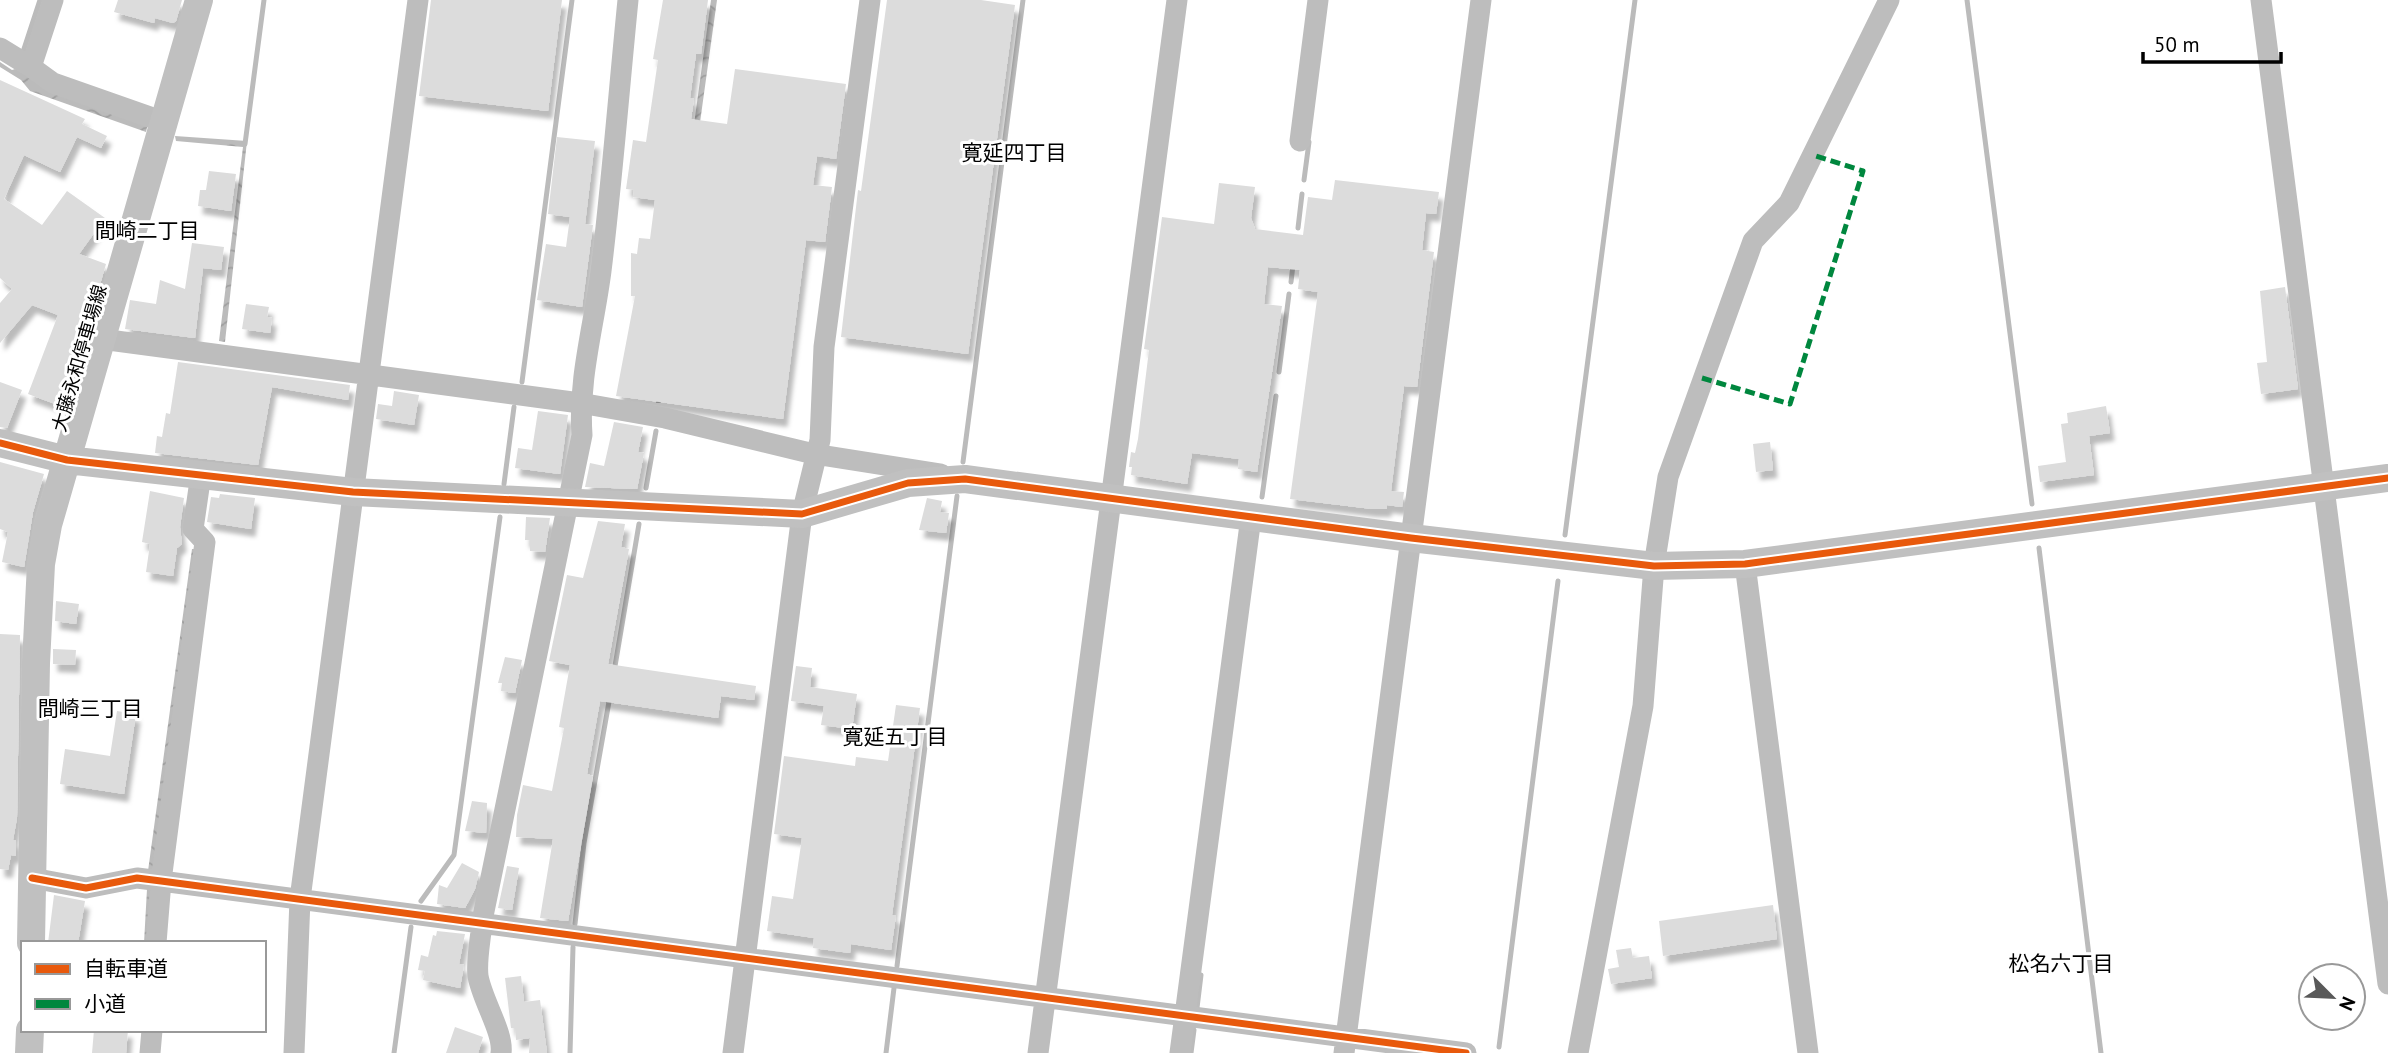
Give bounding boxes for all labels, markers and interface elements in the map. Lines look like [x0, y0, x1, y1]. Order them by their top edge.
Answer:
scale bar [2143, 21, 2281, 65]
text: 50 m [2154, 31, 2200, 58]
district label: 寛延四丁目 [962, 139, 1067, 166]
district label: 間崎二丁目 [95, 217, 200, 244]
street label: 大藤永和停車場線 [47, 282, 111, 434]
district label: 間崎三丁目 [38, 695, 143, 722]
district label: 寛延五丁目 [843, 723, 948, 750]
legend [21, 941, 266, 1032]
district label: 松名六丁目 [2009, 950, 2114, 977]
text: 自転車道 [84, 955, 168, 982]
north arrow [2297, 962, 2367, 1032]
text: 小道 [84, 990, 126, 1017]
text: N [2334, 993, 2361, 1014]

